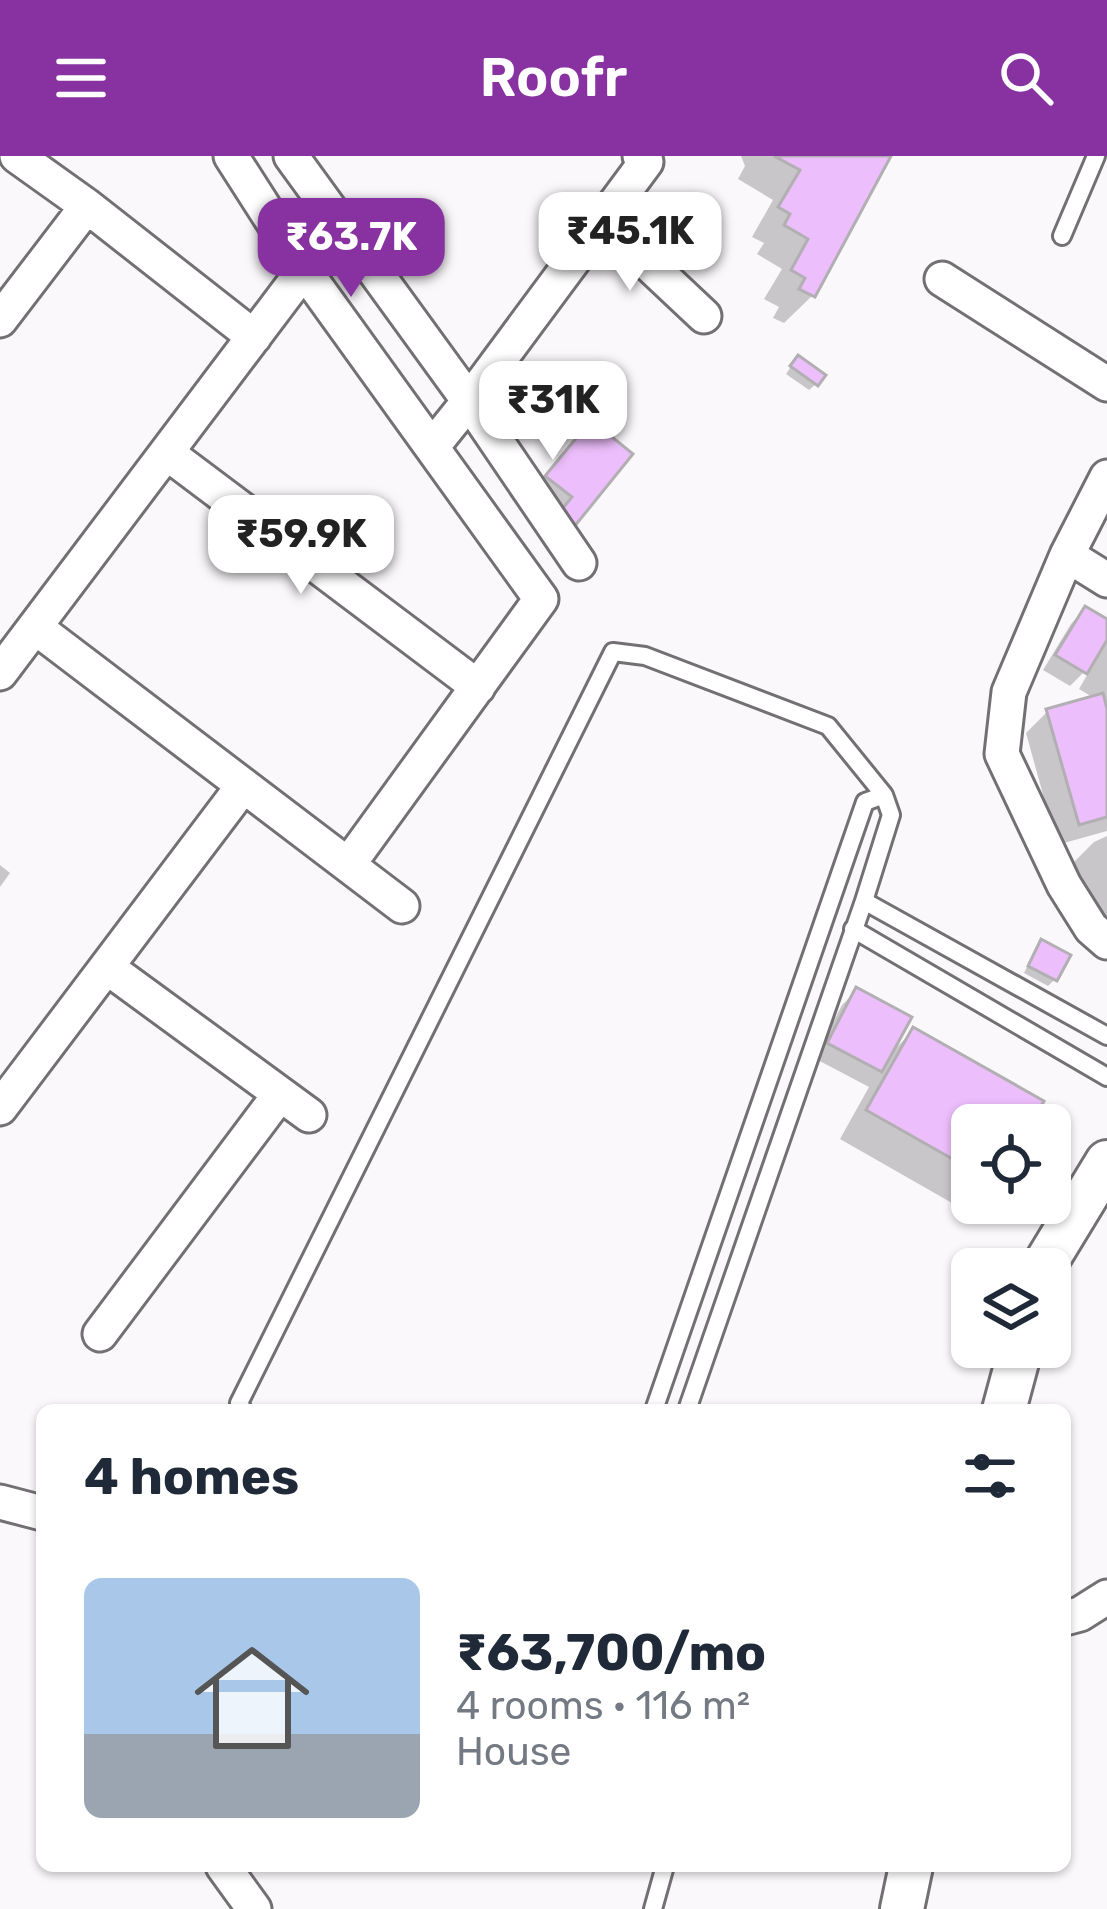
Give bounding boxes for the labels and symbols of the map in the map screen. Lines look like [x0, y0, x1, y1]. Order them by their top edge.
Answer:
pin: ₹45.1K [532, 192, 728, 294]
pin: ₹63.7K [253, 198, 449, 300]
pin: ₹31K [482, 361, 624, 463]
pin: ₹59.9K [203, 495, 399, 597]

